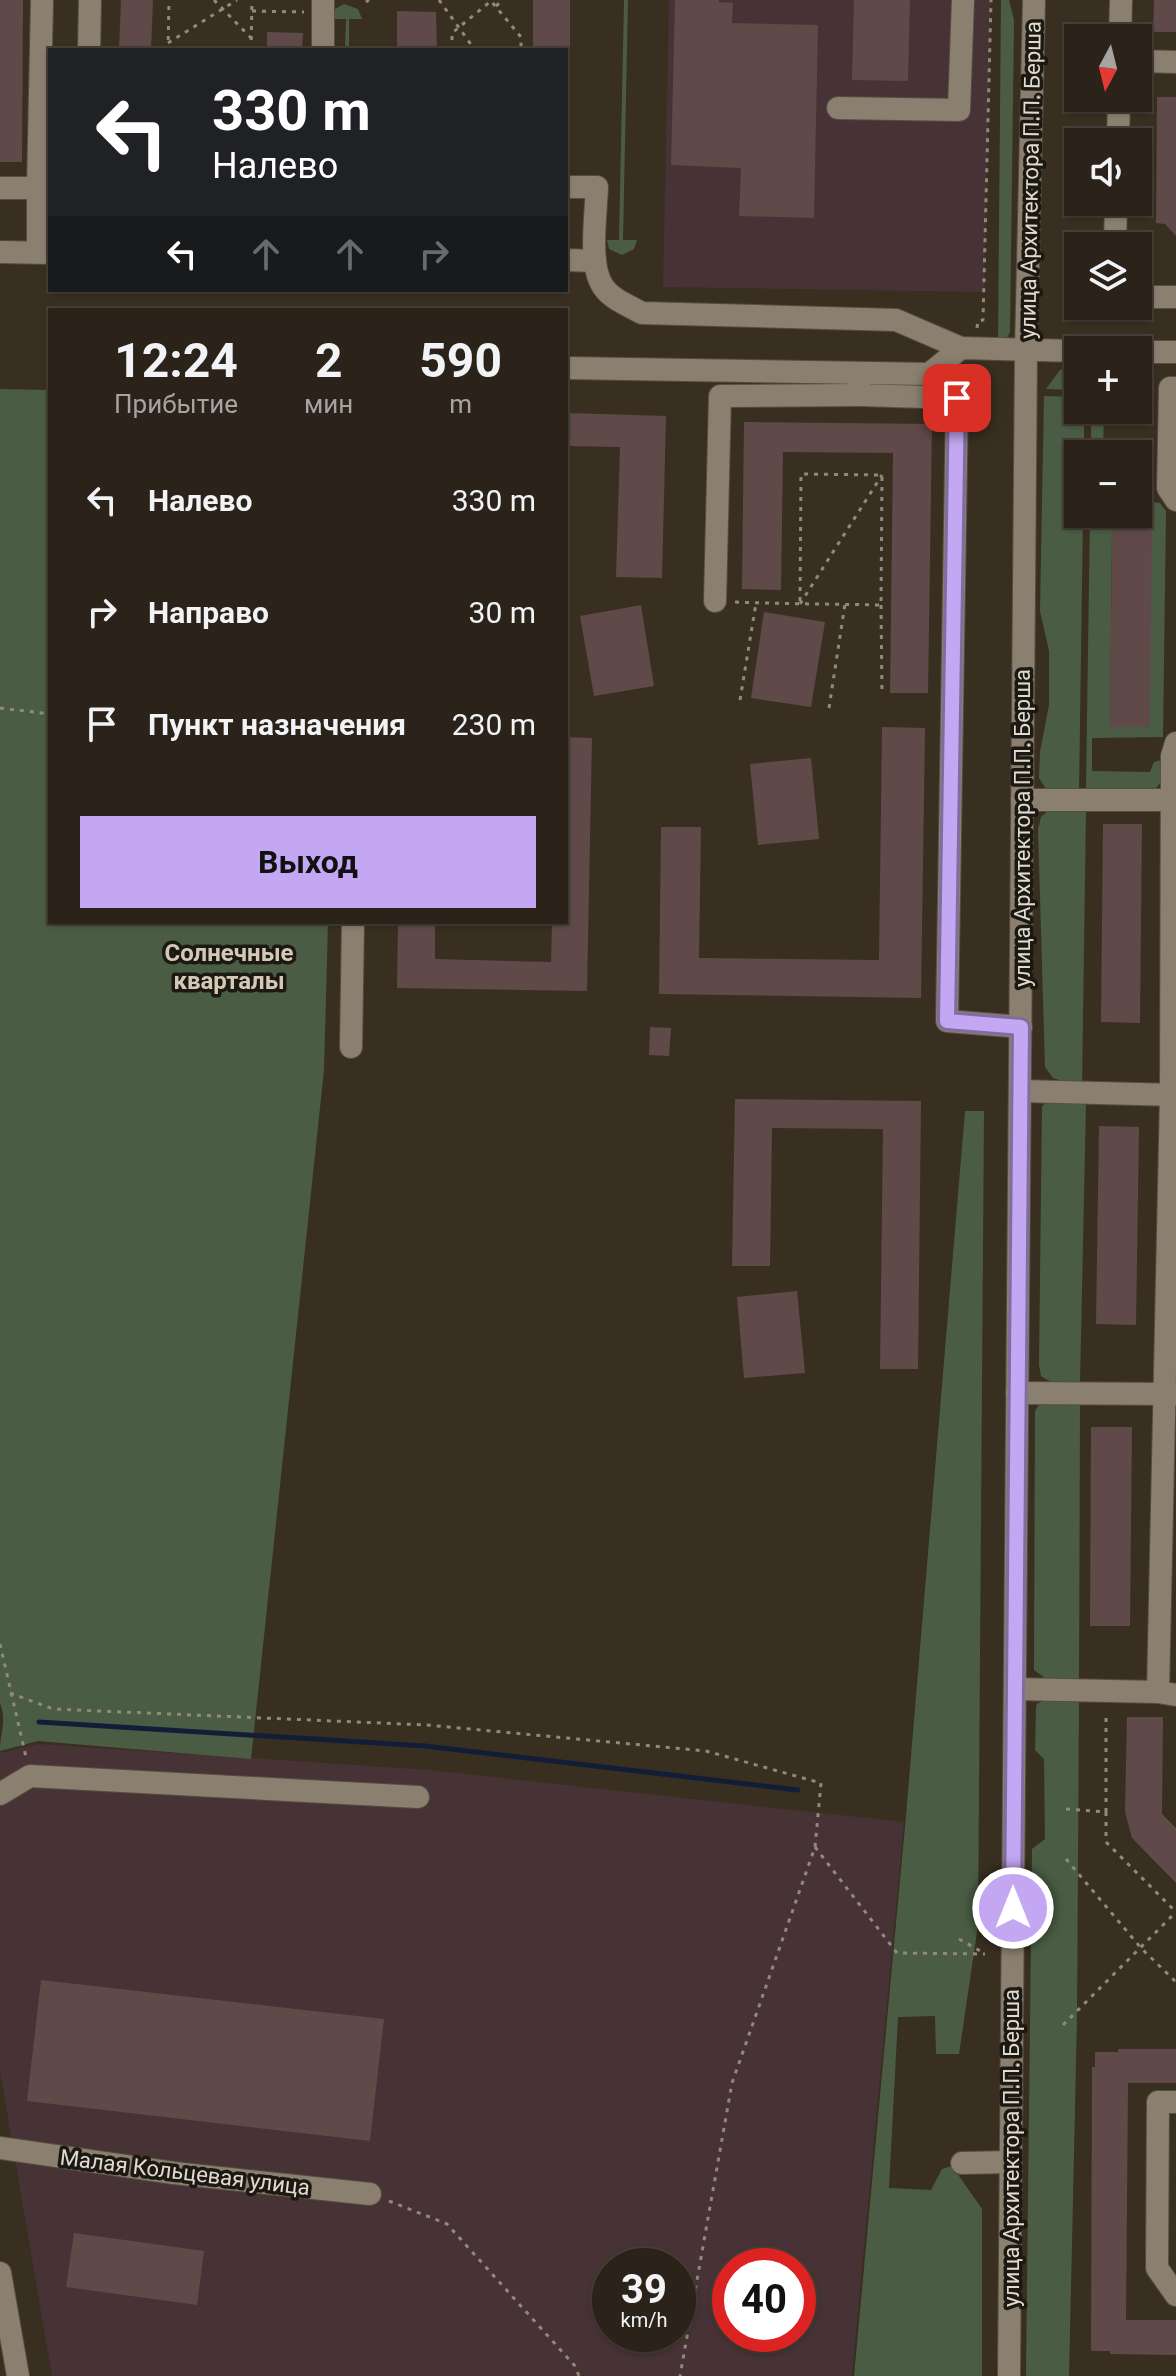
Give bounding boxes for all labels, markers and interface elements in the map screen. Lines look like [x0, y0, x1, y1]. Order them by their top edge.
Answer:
street label: улица Архитектора П.П. Берша [1015, 21, 1046, 339]
north arrow [1064, 24, 1152, 112]
map controls [1064, 24, 1152, 528]
text: 330 m [212, 78, 371, 144]
icon: left [80, 80, 184, 184]
button: sound [1064, 128, 1152, 216]
text: Налево [212, 145, 338, 187]
icon: left [160, 232, 204, 276]
icon: ahead [244, 232, 288, 276]
icon: ahead [328, 232, 372, 276]
icon: right [412, 232, 456, 276]
button: layers [1064, 232, 1152, 320]
text: 12:24 [114, 332, 238, 389]
text: 2 [315, 332, 342, 389]
text: 590 [419, 332, 502, 389]
button: + [1064, 336, 1152, 424]
pin [923, 364, 991, 432]
icon: arrive [935, 376, 979, 420]
text: Прибытие [114, 389, 238, 419]
text: мин [304, 389, 353, 419]
text: m [449, 389, 472, 419]
button: − [1064, 440, 1152, 528]
icon: left [80, 478, 124, 522]
text: Налево [148, 483, 252, 518]
text: 330 m [452, 483, 536, 518]
icon: right [80, 590, 124, 634]
text: Направо [148, 595, 269, 630]
text: 30 m [469, 595, 536, 630]
street label: улица Архитектора П.П. Берша [1010, 669, 1035, 987]
icon: arrive [80, 702, 124, 746]
text: Пункт назначения [148, 707, 406, 742]
text: 230 m [452, 707, 536, 742]
button: Выход [80, 816, 536, 908]
district label: Солнечные кварталы [165, 939, 294, 995]
position arrow [971, 1866, 1055, 1950]
street label: улица Архитектора П.П. Берша [999, 1989, 1024, 2307]
street label: Малая Кольцевая улица [59, 2145, 311, 2200]
speed limit sign: 40 [712, 2248, 816, 2352]
text: 39 [621, 2266, 667, 2313]
text: km/h [621, 2308, 667, 2332]

